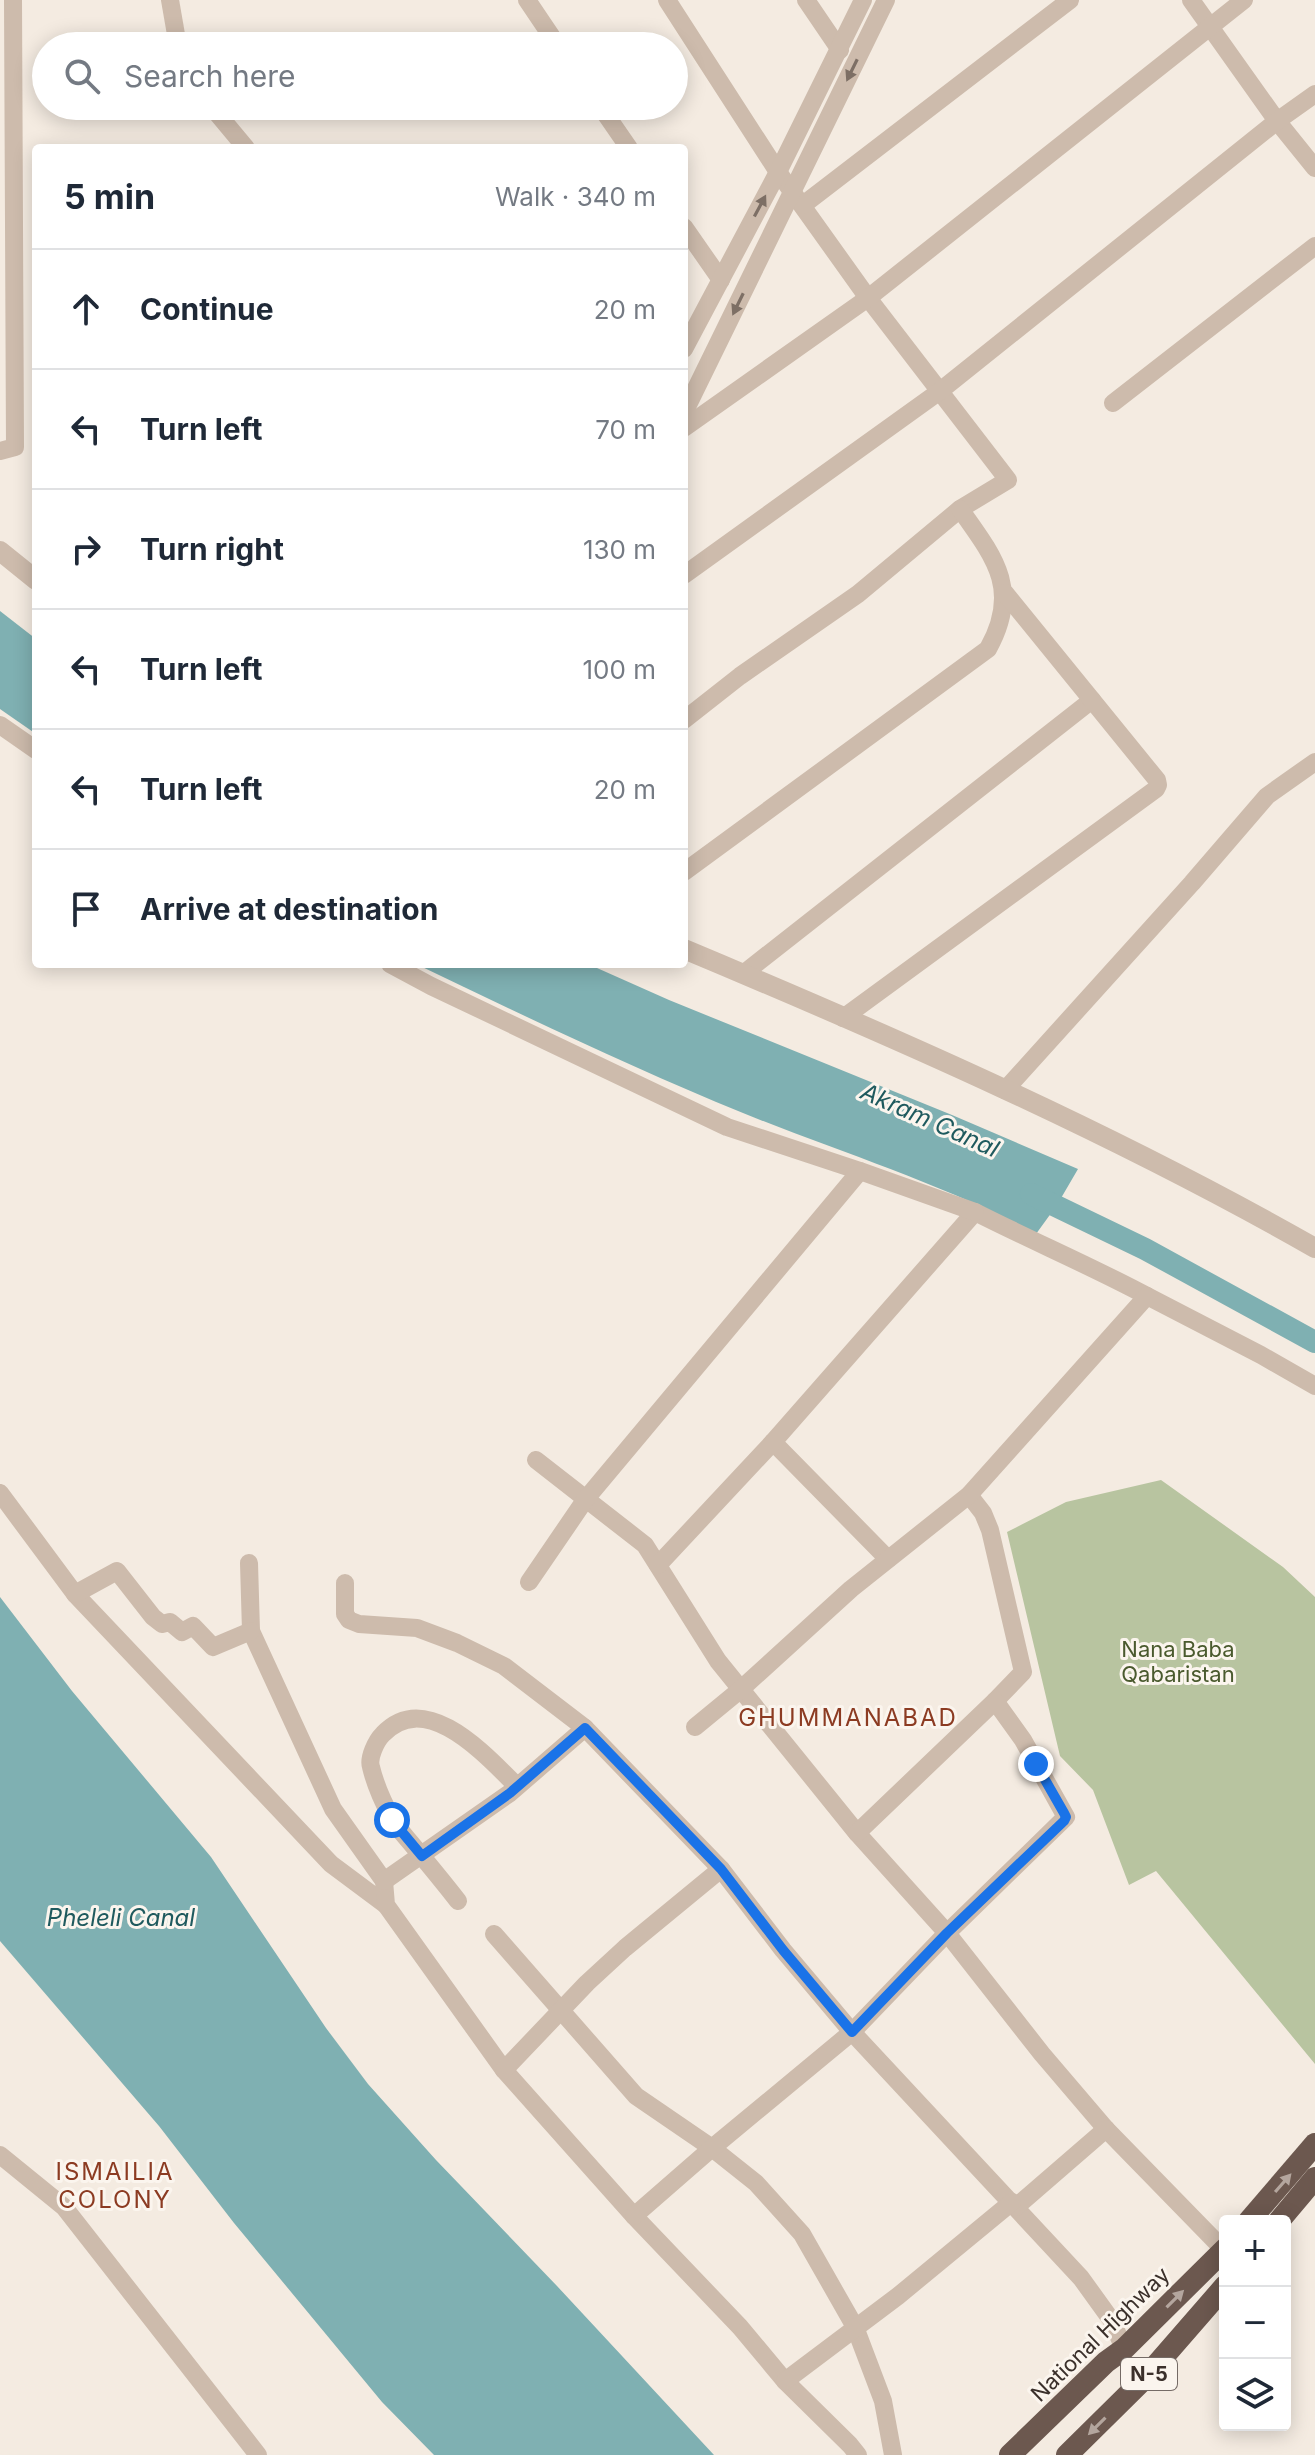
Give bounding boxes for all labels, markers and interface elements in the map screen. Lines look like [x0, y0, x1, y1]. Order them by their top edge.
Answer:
search box [32, 32, 688, 120]
icon: search [60, 54, 104, 98]
text: Search here [124, 58, 296, 94]
one-way arrow [845, 59, 859, 82]
text: 5 min [64, 176, 155, 217]
text: Walk · 340 m [495, 181, 656, 212]
one-way arrow [752, 195, 766, 217]
icon: ahead [64, 287, 108, 331]
text: Continue [140, 291, 274, 327]
one-way arrow [731, 292, 745, 315]
text: 20 m [594, 294, 656, 325]
icon: left [64, 407, 108, 451]
text: Turn left [140, 411, 262, 447]
text: 70 m [595, 414, 656, 445]
icon: right [64, 527, 108, 571]
text: Turn right [140, 531, 284, 567]
text: 130 m [583, 534, 656, 565]
icon: left [64, 647, 108, 691]
text: Turn left [140, 651, 262, 687]
text: 100 m [583, 654, 656, 685]
icon: left [64, 767, 108, 811]
text: Turn left [140, 771, 262, 807]
text: 20 m [594, 774, 656, 805]
icon: arrive [64, 887, 108, 931]
text: Arrive at destination [140, 891, 438, 927]
water label: Akram Canal [856, 1076, 1004, 1163]
park label: Nana Baba Qabaristan [1121, 1636, 1235, 1687]
district label: GHUMMANABAD [738, 1703, 958, 1732]
route end [1018, 1746, 1054, 1782]
route start [374, 1802, 410, 1838]
water label: Pheleli Canal [47, 1903, 195, 1932]
district label: ISMAILIA COLONY [55, 2157, 175, 2214]
one-way arrow [1273, 2174, 1291, 2193]
map controls [1219, 2215, 1291, 2431]
button: + [1219, 2215, 1291, 2287]
street label: National Highway [1025, 2261, 1175, 2407]
button: − [1219, 2287, 1291, 2359]
one-way arrow [1165, 2290, 1184, 2309]
road number: N-5 [1121, 2358, 1177, 2390]
button: layers [1219, 2359, 1291, 2431]
one-way arrow [1088, 2416, 1107, 2435]

